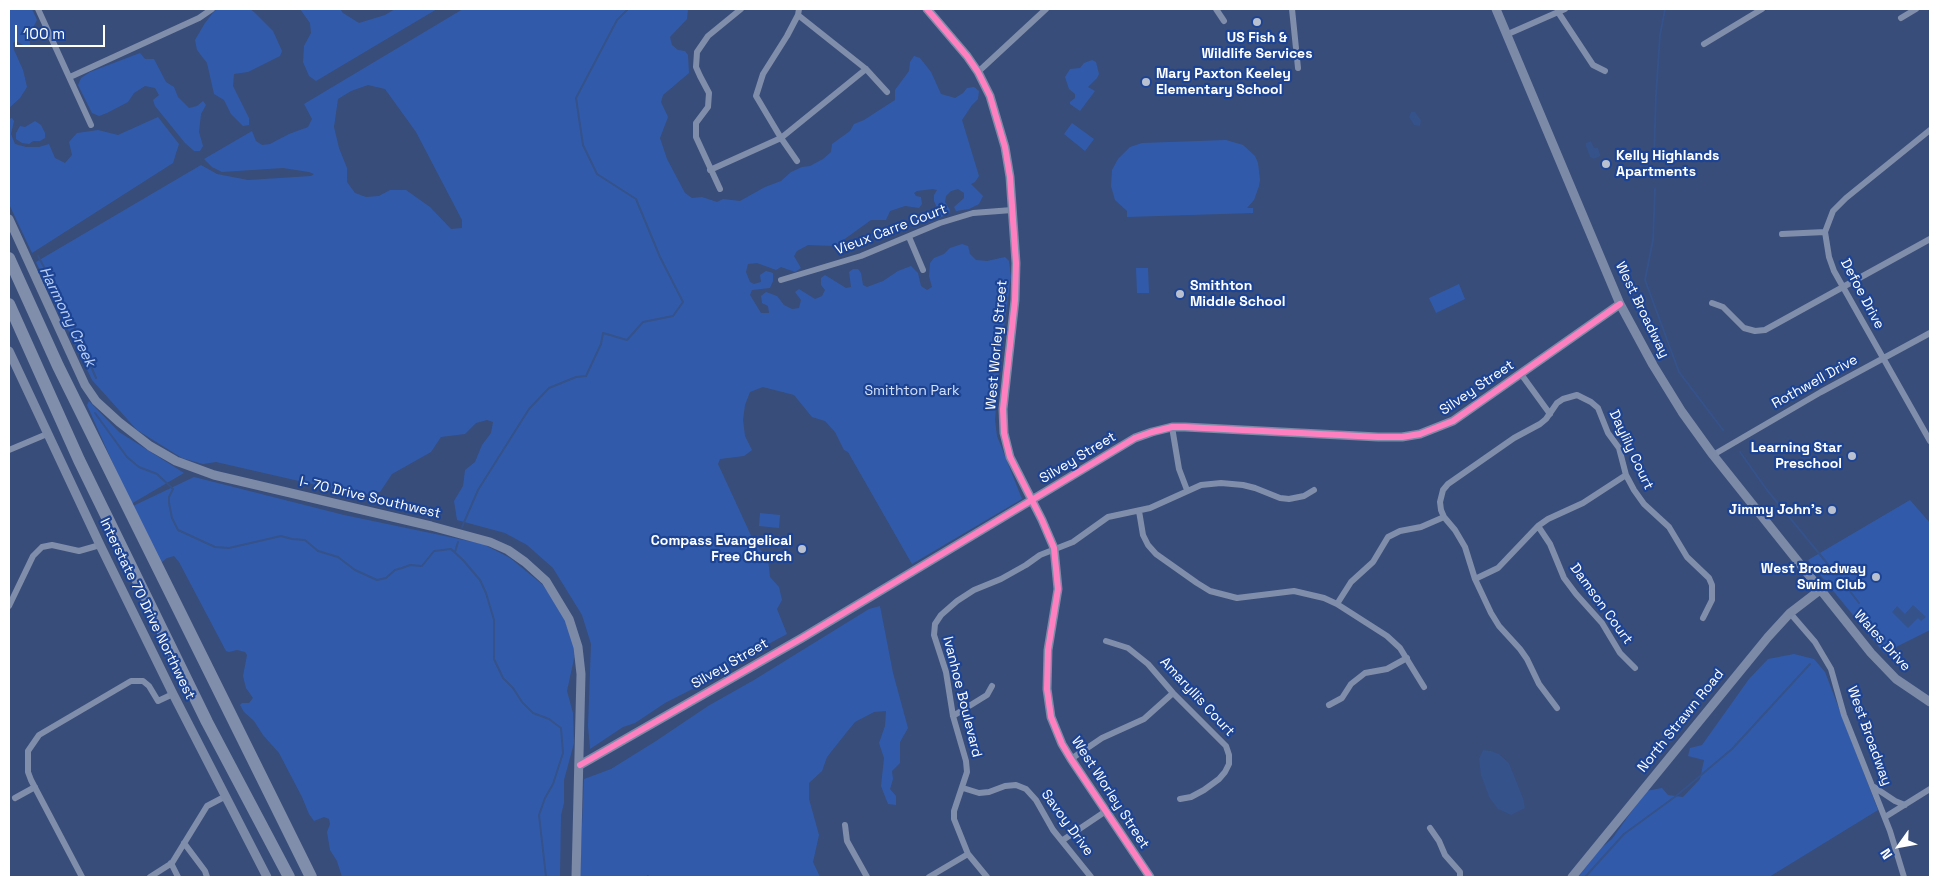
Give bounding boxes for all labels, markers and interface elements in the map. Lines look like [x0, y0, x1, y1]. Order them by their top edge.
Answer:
scale bar [18, 15, 108, 47]
marker: US Fish & Wildlife Services [1251, 16, 1263, 28]
text: 100 m [23, 24, 65, 43]
place label: US Fish & Wildlife Services [1201, 30, 1313, 62]
place label: Mary Paxton Keeley Elementary School [1156, 66, 1291, 98]
marker: Mary Paxton Keeley Elementary School [1140, 76, 1152, 88]
place label: Kelly Highlands Apartments [1616, 148, 1719, 180]
marker: Kelly Highlands Apartments [1600, 158, 1612, 170]
street label: Vieux Carre Court [833, 201, 949, 259]
street label: Defoe Drive [1836, 256, 1888, 332]
street label: West Broadway [1611, 259, 1673, 361]
water label: Harmony Creek [35, 264, 99, 370]
place label: Smithton Middle School [1190, 278, 1285, 310]
street label: West Worley Street [983, 279, 1011, 411]
marker: Smithton Middle School [1174, 288, 1186, 300]
street label: Rothwell Drive [1769, 351, 1861, 413]
street label: Silvey Street [1437, 357, 1517, 419]
park label: Smithton Park [864, 383, 960, 399]
street label: Daylily Court [1605, 407, 1657, 493]
street label: Silvey Street [1037, 429, 1119, 487]
place label: Learning Star Preschool [1751, 440, 1842, 472]
marker: Learning Star Preschool [1846, 450, 1858, 462]
street label: I- 70 Drive Southwest [298, 474, 442, 522]
place label: Jimmy John's [1729, 502, 1822, 518]
marker: Jimmy John's [1826, 504, 1838, 516]
street label: Interstate 70 Drive Northwest [96, 516, 198, 702]
place label: Compass Evangelical Free Church [651, 533, 792, 566]
marker: Compass Evangelical Free Church [796, 543, 808, 555]
street label: Damson Court [1566, 560, 1636, 648]
place label: West Broadway Swim Club [1761, 561, 1866, 594]
marker: West Broadway Swim Club [1870, 571, 1882, 583]
street label: Wales Drive [1850, 607, 1914, 675]
street label: Silvey Street [689, 635, 771, 693]
street label: Ivanhoe Boulevard [939, 635, 985, 759]
street label: Amaryllis Court [1156, 654, 1238, 740]
street label: North Strawn Road [1634, 666, 1728, 776]
street label: West Broadway [1843, 684, 1895, 788]
street label: West Worley Street [1067, 734, 1153, 852]
street label: Savoy Drive [1037, 787, 1097, 859]
north arrow [1874, 821, 1924, 871]
text: N [1876, 845, 1896, 863]

